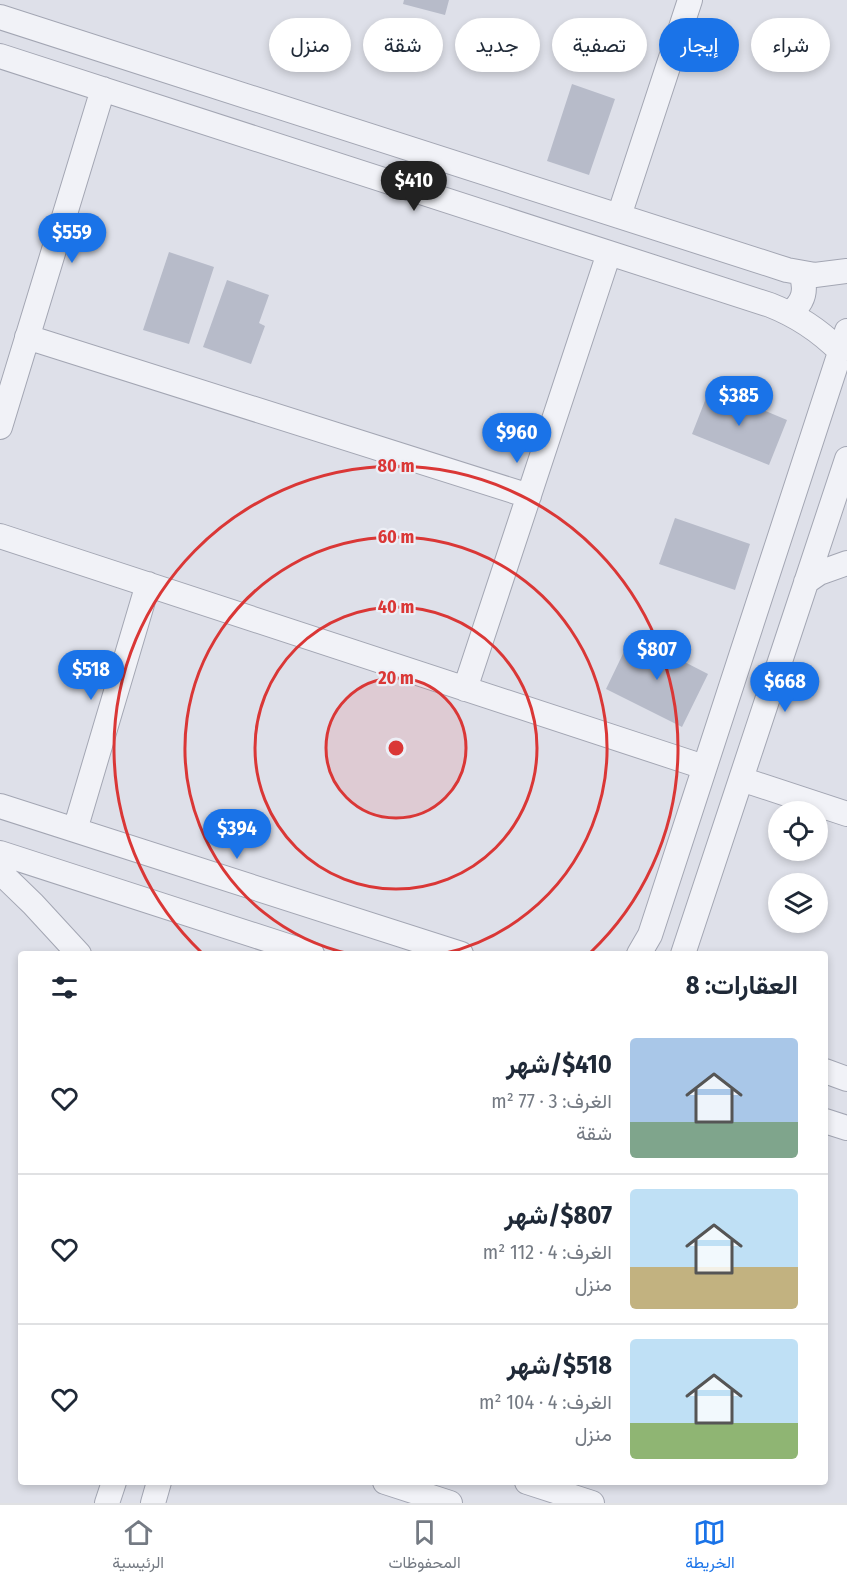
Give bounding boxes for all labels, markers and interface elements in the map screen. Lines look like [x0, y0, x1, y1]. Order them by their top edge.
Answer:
chip: منزل [269, 18, 351, 72]
chip: شقة [363, 18, 443, 72]
chip: جديد [455, 18, 540, 72]
chip: تصفية [552, 18, 647, 72]
chip: إيجار [659, 18, 739, 72]
chip: شراء [751, 18, 830, 72]
pin: $410 [378, 161, 450, 212]
text: $410 [395, 168, 433, 192]
pin: $559 [36, 213, 108, 264]
text: $559 [52, 220, 92, 244]
pin: $385 [703, 376, 775, 427]
text: $385 [719, 383, 759, 407]
pin: $960 [481, 413, 553, 464]
text: $960 [496, 420, 538, 444]
text: 80 m [378, 455, 414, 477]
text: 60 m [378, 526, 414, 548]
text: 40 m [378, 596, 414, 618]
pin: $807 [621, 630, 693, 681]
text: $807 [637, 637, 677, 661]
pin: $518 [55, 650, 127, 701]
text: $518 [72, 657, 110, 681]
pin: $668 [749, 662, 821, 713]
text: 20 m [377, 667, 414, 689]
text: $668 [764, 669, 806, 693]
centre of rings [386, 738, 406, 758]
map controls [768, 801, 828, 933]
button: locate [768, 801, 828, 861]
pin: $394 [201, 809, 273, 860]
text: $394 [217, 816, 257, 840]
button: layers [768, 873, 828, 933]
text: العقارات: 8 [686, 970, 798, 1001]
icon: filters [48, 971, 81, 1004]
text: $410/شهر [506, 1049, 612, 1080]
icon: home [678, 1062, 750, 1134]
icon: heart [48, 1082, 81, 1115]
text: الغرف: 3 · 77 m² [491, 1089, 612, 1113]
text: شقة [576, 1121, 612, 1145]
text: $807/شهر [504, 1200, 612, 1231]
icon: home [678, 1213, 750, 1285]
icon: heart [48, 1233, 81, 1266]
text: الغرف: 4 · 112 m² [483, 1240, 612, 1264]
text: منزل [575, 1272, 612, 1296]
text: $518/شهر [507, 1350, 612, 1381]
icon: home [678, 1363, 750, 1435]
icon: heart [48, 1383, 81, 1416]
text: الغرف: 4 · 104 m² [479, 1390, 612, 1414]
text: منزل [575, 1422, 612, 1446]
tab: الرئيسية [112, 1516, 164, 1577]
tab: المحفوظات [389, 1516, 461, 1577]
tab: الخريطة [685, 1516, 735, 1577]

